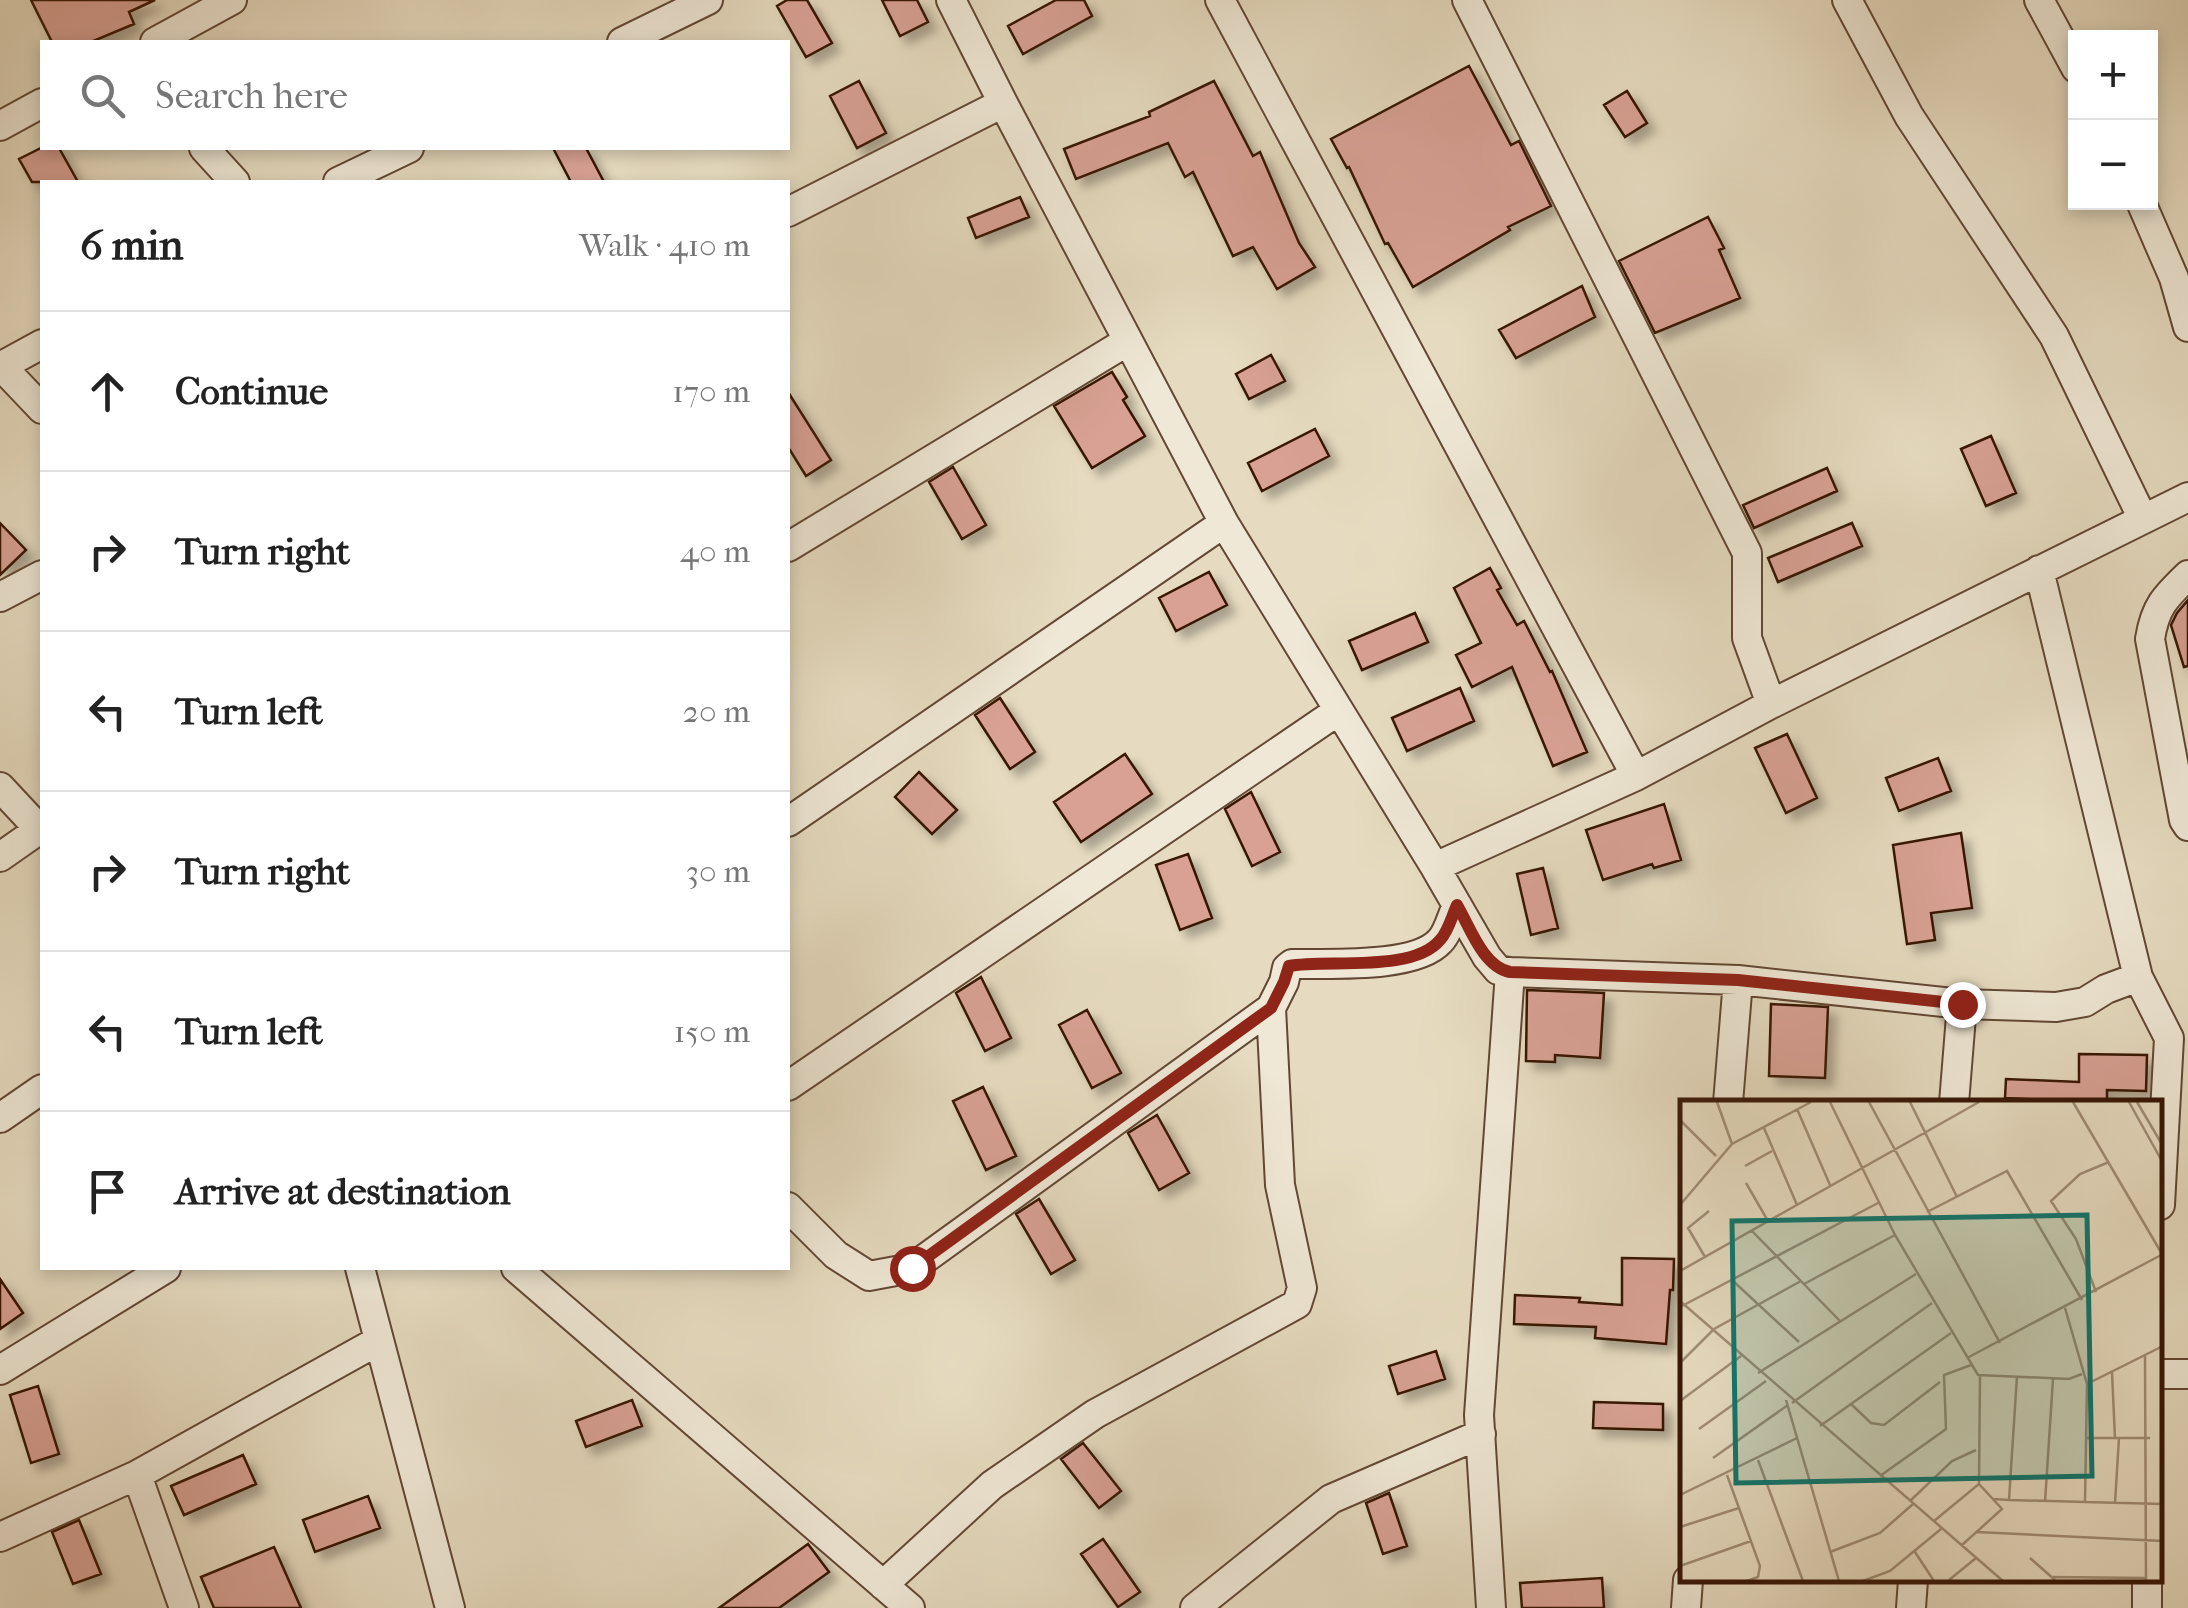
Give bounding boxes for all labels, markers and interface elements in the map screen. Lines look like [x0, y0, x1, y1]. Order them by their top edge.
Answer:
map controls [2068, 30, 2158, 210]
button: + [2068, 30, 2158, 120]
search box [40, 40, 790, 150]
icon: search [75, 68, 130, 123]
text: Search here [155, 73, 348, 118]
button: − [2068, 120, 2158, 210]
text: 6 min [80, 221, 183, 270]
text: Walk · 410 m [579, 227, 750, 264]
icon: ahead [80, 364, 135, 419]
text: Continue [175, 369, 328, 414]
text: 170 m [672, 373, 750, 410]
icon: right [80, 524, 135, 579]
text: Turn right [175, 529, 350, 574]
text: 40 m [680, 533, 750, 570]
icon: left [80, 684, 135, 739]
text: Turn left [175, 689, 323, 734]
text: 20 m [682, 693, 750, 730]
icon: right [80, 844, 135, 899]
text: Turn right [175, 849, 350, 894]
text: 30 m [686, 853, 750, 890]
route end [1940, 982, 1986, 1028]
icon: left [80, 1004, 135, 1059]
text: Turn left [175, 1009, 323, 1054]
text: 150 m [674, 1013, 750, 1050]
inset map [1680, 1100, 2163, 1583]
icon: arrive [80, 1164, 135, 1219]
text: Arrive at destination [175, 1169, 511, 1214]
route start [890, 1246, 936, 1292]

